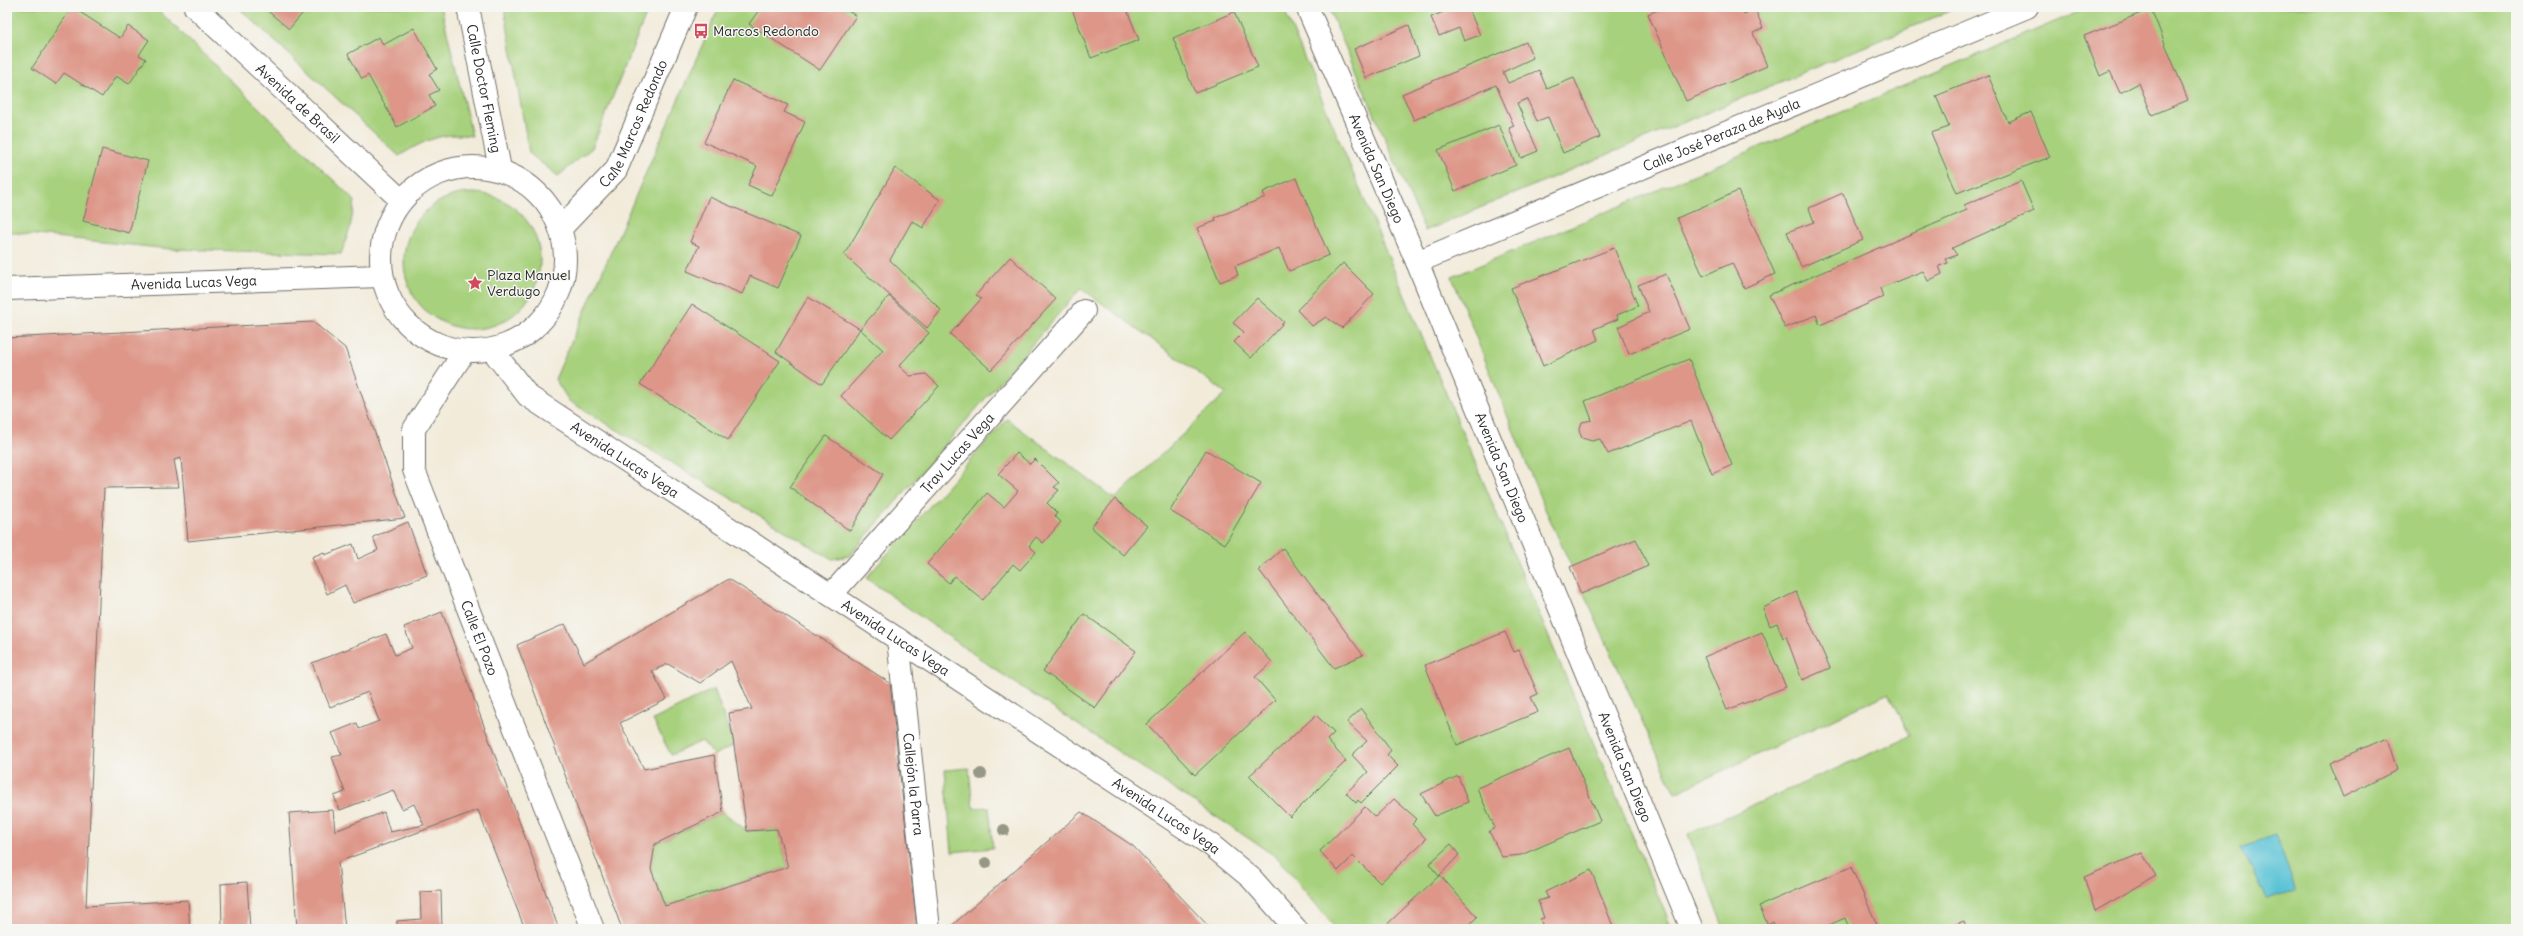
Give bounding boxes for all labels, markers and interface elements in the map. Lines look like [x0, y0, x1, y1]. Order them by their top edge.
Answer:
street label: Calle Doctor Fleming [463, 22, 506, 154]
bus stop icon: Marcos Redondo [692, 22, 710, 40]
place label: Marcos Redondo [713, 22, 819, 40]
street label: Calle Marcos Redondo [595, 57, 671, 191]
street label: Avenida de Brasil [252, 60, 344, 147]
street label: Calle José Peraza de Ayala [1640, 94, 1803, 176]
street label: Avenida San Diego [1345, 111, 1408, 226]
place label: Plaza Manuel Verdugo [487, 266, 571, 300]
street label: Avenida Lucas Vega [131, 271, 257, 294]
place icon: Plaza Manuel Verdugo [466, 274, 484, 292]
street label: Trav Lucas Vega [917, 409, 998, 497]
street label: Avenida San Diego [1471, 410, 1533, 525]
street label: Avenida Lucas Vega [567, 418, 682, 502]
street label: Avenida Lucas Vega [838, 596, 953, 680]
street label: Calle El Pozo [457, 598, 502, 678]
street label: Avenida San Diego [1594, 709, 1656, 825]
street label: Callejón la Parra [899, 732, 928, 836]
street label: Avenida Lucas Vega [1109, 774, 1224, 858]

